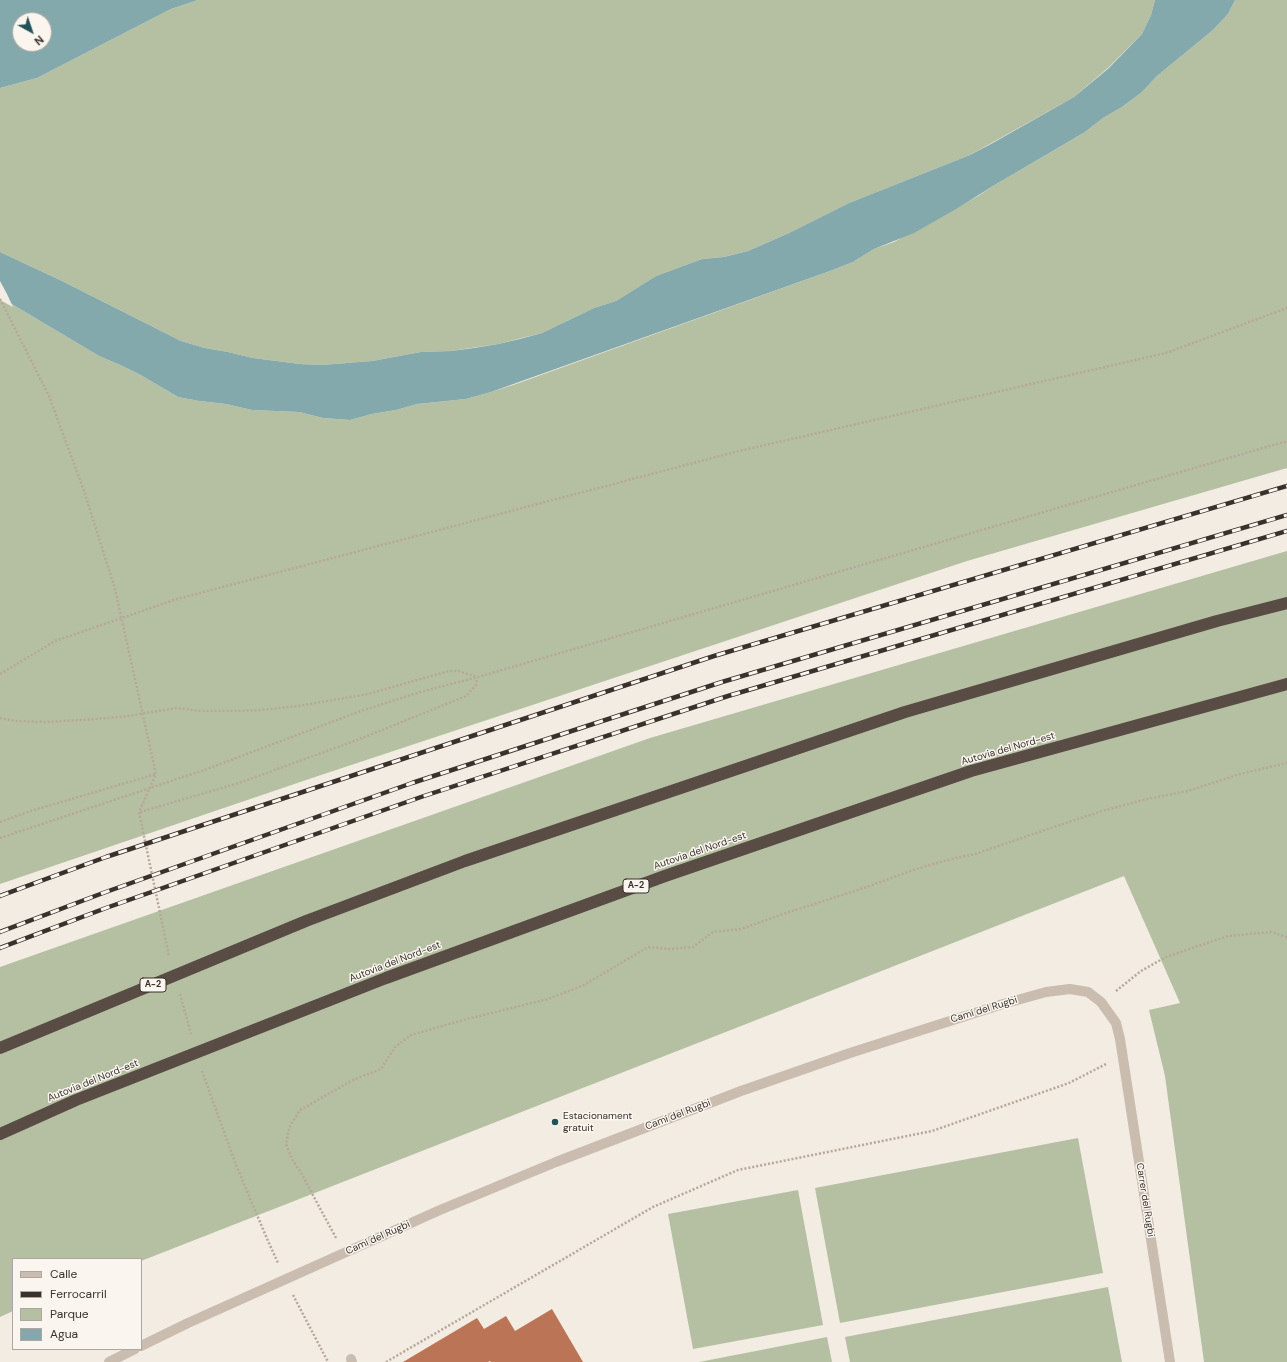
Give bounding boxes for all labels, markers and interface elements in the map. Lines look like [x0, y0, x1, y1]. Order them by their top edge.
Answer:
north arrow [12, 12, 52, 52]
text: N [31, 32, 47, 48]
street label: Autovia del Nord-est [960, 730, 1056, 768]
street label: Autovia del Nord-est [652, 830, 748, 872]
road number: A-2 [623, 879, 649, 893]
street label: Autovia del Nord-est [348, 939, 442, 985]
road number: A-2 [140, 978, 166, 992]
street label: Camí del Rugbi [949, 994, 1019, 1026]
street label: Autovia del Nord-est [46, 1057, 140, 1105]
street label: Camí del Rugbi [644, 1097, 712, 1133]
place label: Estacionament gratuit [563, 1110, 632, 1134]
marker: Estacionament gratuit [550, 1117, 560, 1127]
street label: Carrer del Rugbi [1133, 1162, 1157, 1238]
street label: Camí del Rugbi [344, 1218, 412, 1258]
legend [12, 1258, 142, 1350]
text: Calle [50, 1266, 77, 1282]
text: Ferrocarril [50, 1286, 107, 1302]
text: Parque [50, 1306, 89, 1322]
text: Agua [50, 1326, 78, 1342]

